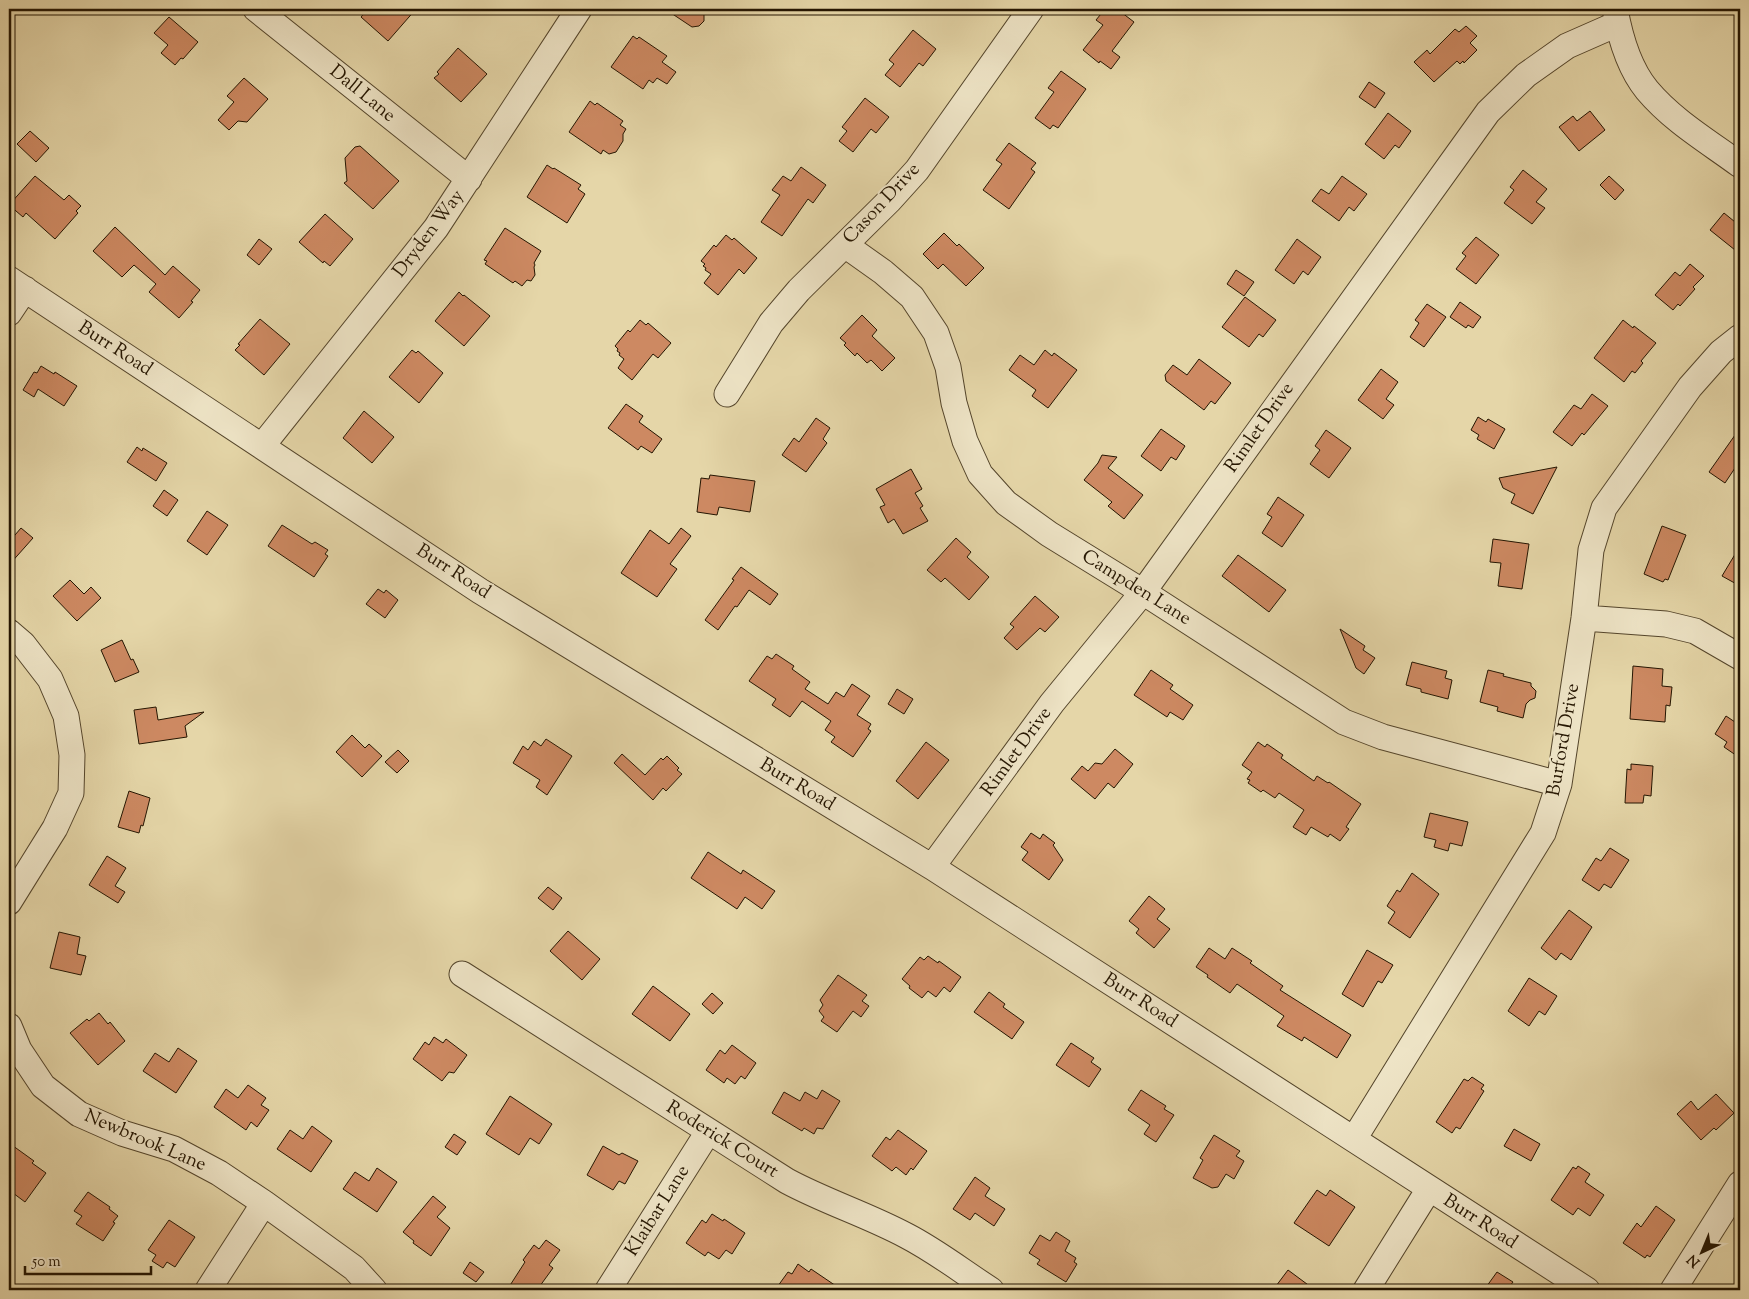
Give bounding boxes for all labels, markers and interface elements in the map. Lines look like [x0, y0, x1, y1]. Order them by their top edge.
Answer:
street label: Dall Lane [323, 59, 401, 129]
street label: Cason Drive [837, 157, 927, 251]
street label: Dryden Way [387, 184, 471, 284]
street label: Burr Road [72, 315, 158, 383]
street label: Rimlet Drive [1219, 377, 1301, 479]
street label: Burr Road [410, 538, 496, 606]
street label: Campden Lane [1076, 544, 1196, 633]
street label: Burford Drive [1541, 681, 1587, 799]
street label: Rimlet Drive [975, 702, 1059, 802]
street label: Burr Road [754, 752, 840, 818]
street label: Burr Road [1097, 967, 1183, 1035]
street label: Roderick Court [661, 1095, 784, 1186]
street label: Newbrook Lane [80, 1103, 210, 1179]
street label: Klaibar Lane [619, 1160, 697, 1262]
street label: Burr Road [1437, 1188, 1523, 1256]
north arrow [1676, 1226, 1726, 1276]
scale bar [25, 1244, 151, 1276]
text: N [1683, 1249, 1705, 1271]
text: 50 m [31, 1252, 61, 1273]

